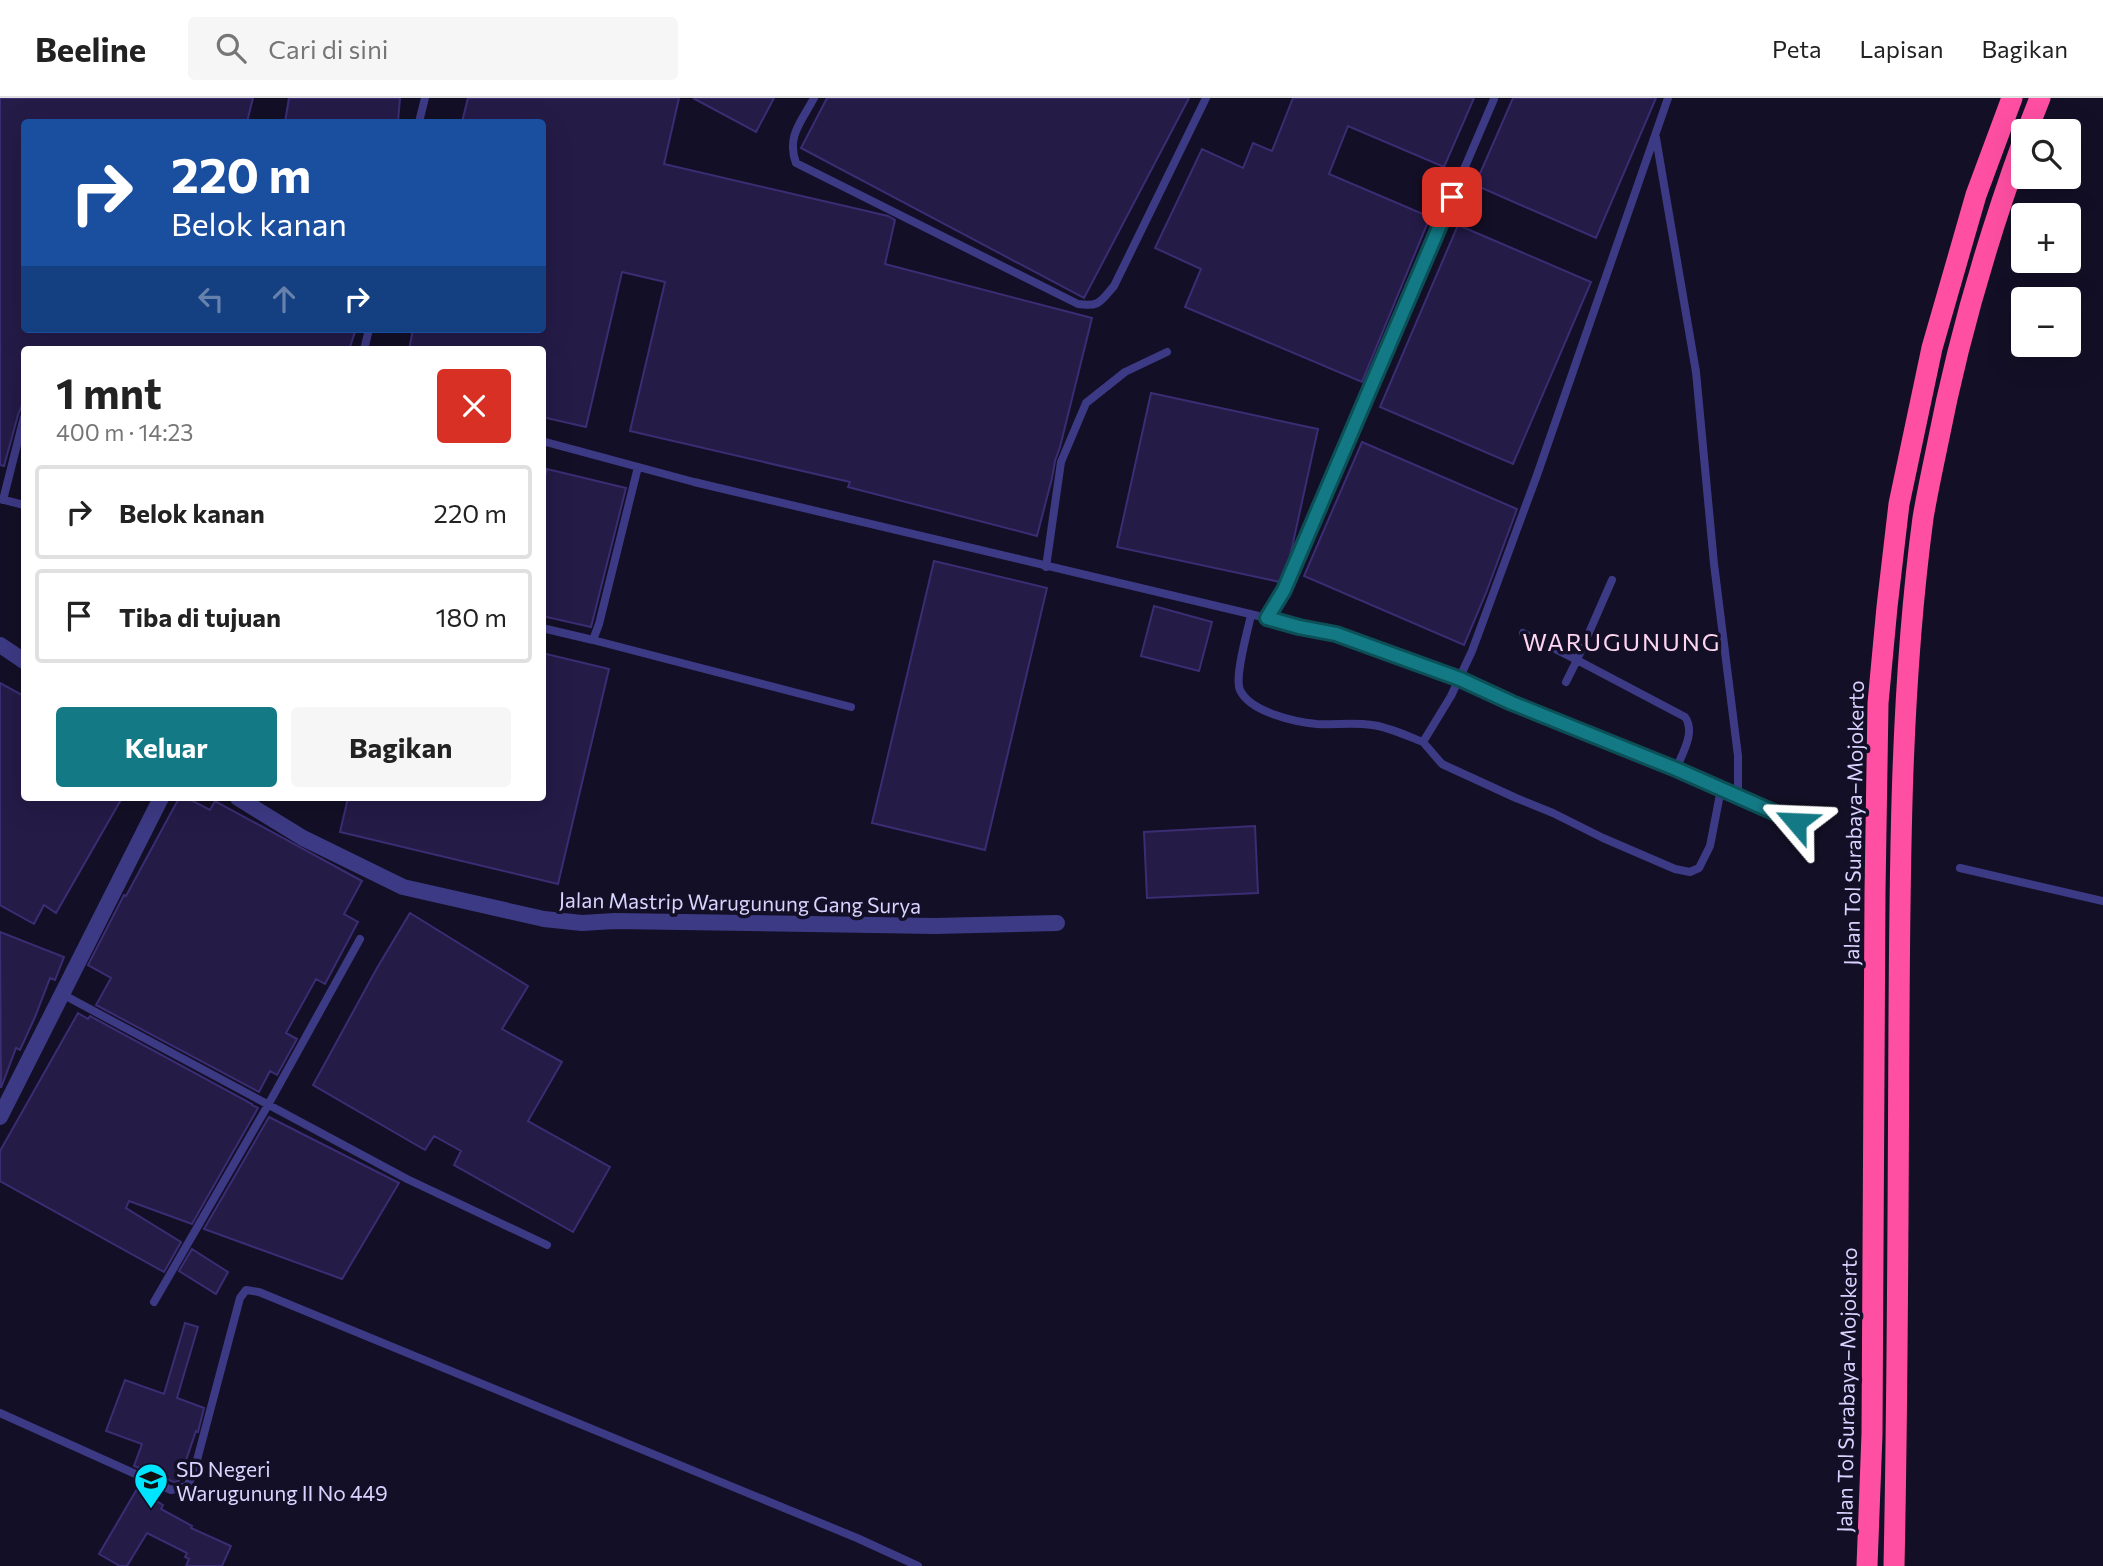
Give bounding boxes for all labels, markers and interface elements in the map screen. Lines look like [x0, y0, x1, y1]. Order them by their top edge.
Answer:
search box [188, 17, 678, 80]
text: Beeline [35, 28, 146, 69]
icon: search [212, 29, 250, 67]
text: Cari di sini [268, 33, 388, 64]
text: Peta [1772, 34, 1822, 63]
text: Lapisan [1860, 34, 1943, 63]
text: Bagikan [1981, 34, 2068, 63]
map controls [2011, 119, 2081, 357]
button: search [2011, 119, 2081, 189]
text: 220 m [171, 143, 311, 203]
icon: right [56, 147, 147, 238]
pin [1422, 167, 1482, 227]
icon: arrive [1433, 178, 1471, 216]
text: Belok kanan [171, 203, 347, 243]
button: + [2011, 203, 2081, 273]
icon: left [192, 280, 230, 318]
icon: ahead [265, 280, 303, 318]
icon: right [338, 280, 376, 318]
button: − [2011, 287, 2081, 357]
text: 1 mnt [56, 366, 162, 418]
button: close [437, 369, 511, 443]
text: 400 m · 14:23 [56, 418, 193, 446]
icon: right [60, 493, 98, 531]
text: Belok kanan [119, 497, 265, 528]
text: 220 m [434, 497, 507, 528]
icon: arrive [60, 597, 98, 635]
text: Tiba di tujuan [119, 601, 281, 632]
text: 180 m [435, 601, 507, 632]
district label: WARUGUNUNG [1523, 627, 1721, 656]
street label: Jalan Tol Surabaya–Mojokerto [1838, 680, 1868, 966]
button: Keluar [56, 707, 277, 787]
button: Bagikan [291, 707, 511, 787]
position arrow [1759, 785, 1833, 859]
street label: Jalan Mastrip Warugunung Gang Surya [559, 886, 921, 918]
street label: Jalan Tol Surabaya–Mojokerto [1831, 1247, 1861, 1533]
place label: SD Negeri Warugunung II No 449 [176, 1456, 388, 1505]
school or university icon: SD Negeri Warugunung II No 449 [132, 1461, 170, 1510]

